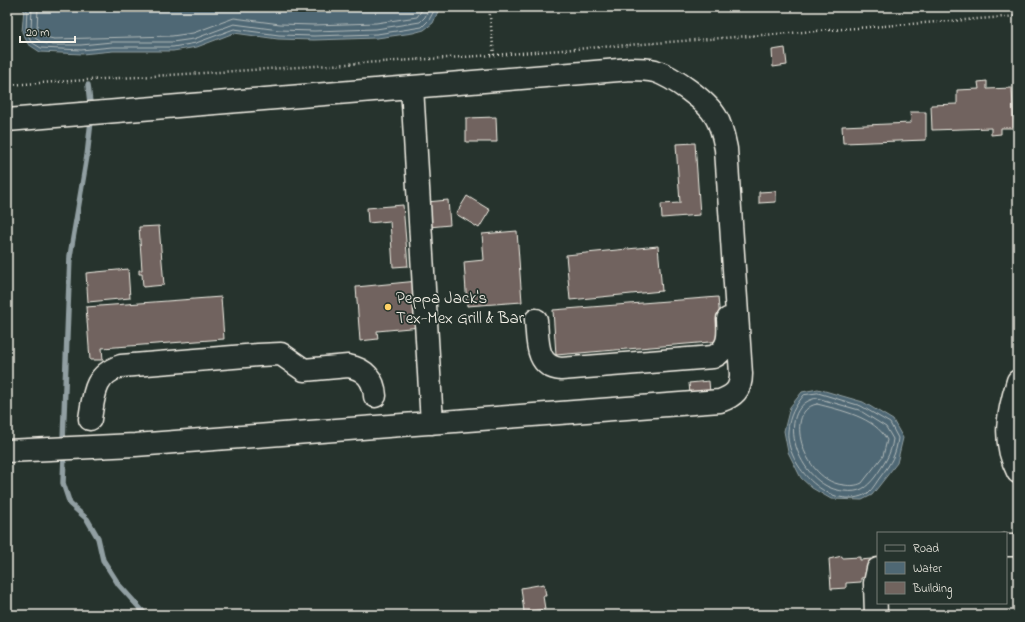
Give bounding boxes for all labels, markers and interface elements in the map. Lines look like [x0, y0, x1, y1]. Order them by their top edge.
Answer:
scale bar [20, 18, 75, 44]
text: 20 m [26, 24, 49, 42]
place label: Peppa Jack's Tex-Mex Grill & Bar [396, 286, 525, 331]
marker: Peppa Jack's Tex-Mex Grill & Bar [383, 302, 393, 312]
legend [877, 532, 1007, 604]
text: Road [913, 540, 939, 558]
text: Water [913, 560, 942, 578]
text: Building [912, 580, 952, 599]

